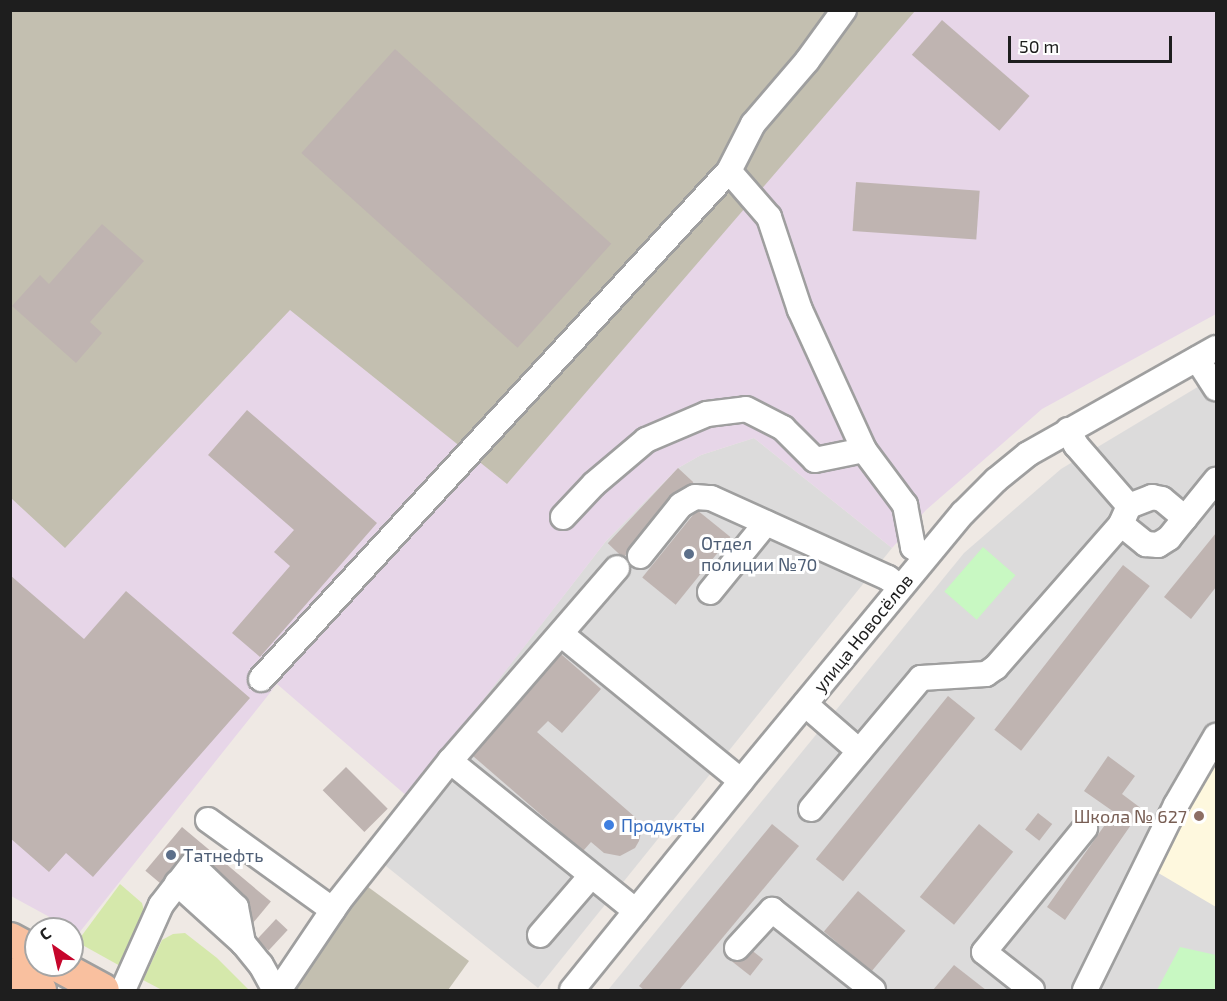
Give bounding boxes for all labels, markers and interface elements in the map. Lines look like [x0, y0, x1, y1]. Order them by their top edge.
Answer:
scale bar [1011, 24, 1174, 62]
text: 50 m [1019, 35, 1059, 57]
place label: Отдел полиции №70 [701, 533, 817, 576]
marker: Отдел полиции №70 [682, 547, 696, 561]
street label: улица Новосёлов [809, 570, 917, 696]
place label: Школа № 627 [1074, 805, 1187, 827]
marker: Школа № 627 [1192, 809, 1206, 823]
place label: Продукты [621, 814, 705, 836]
marker: Продукты [602, 818, 616, 832]
place label: Татнефть [183, 844, 263, 866]
marker: Татнефть [164, 848, 178, 862]
north arrow [24, 917, 84, 977]
text: С [36, 923, 54, 944]

